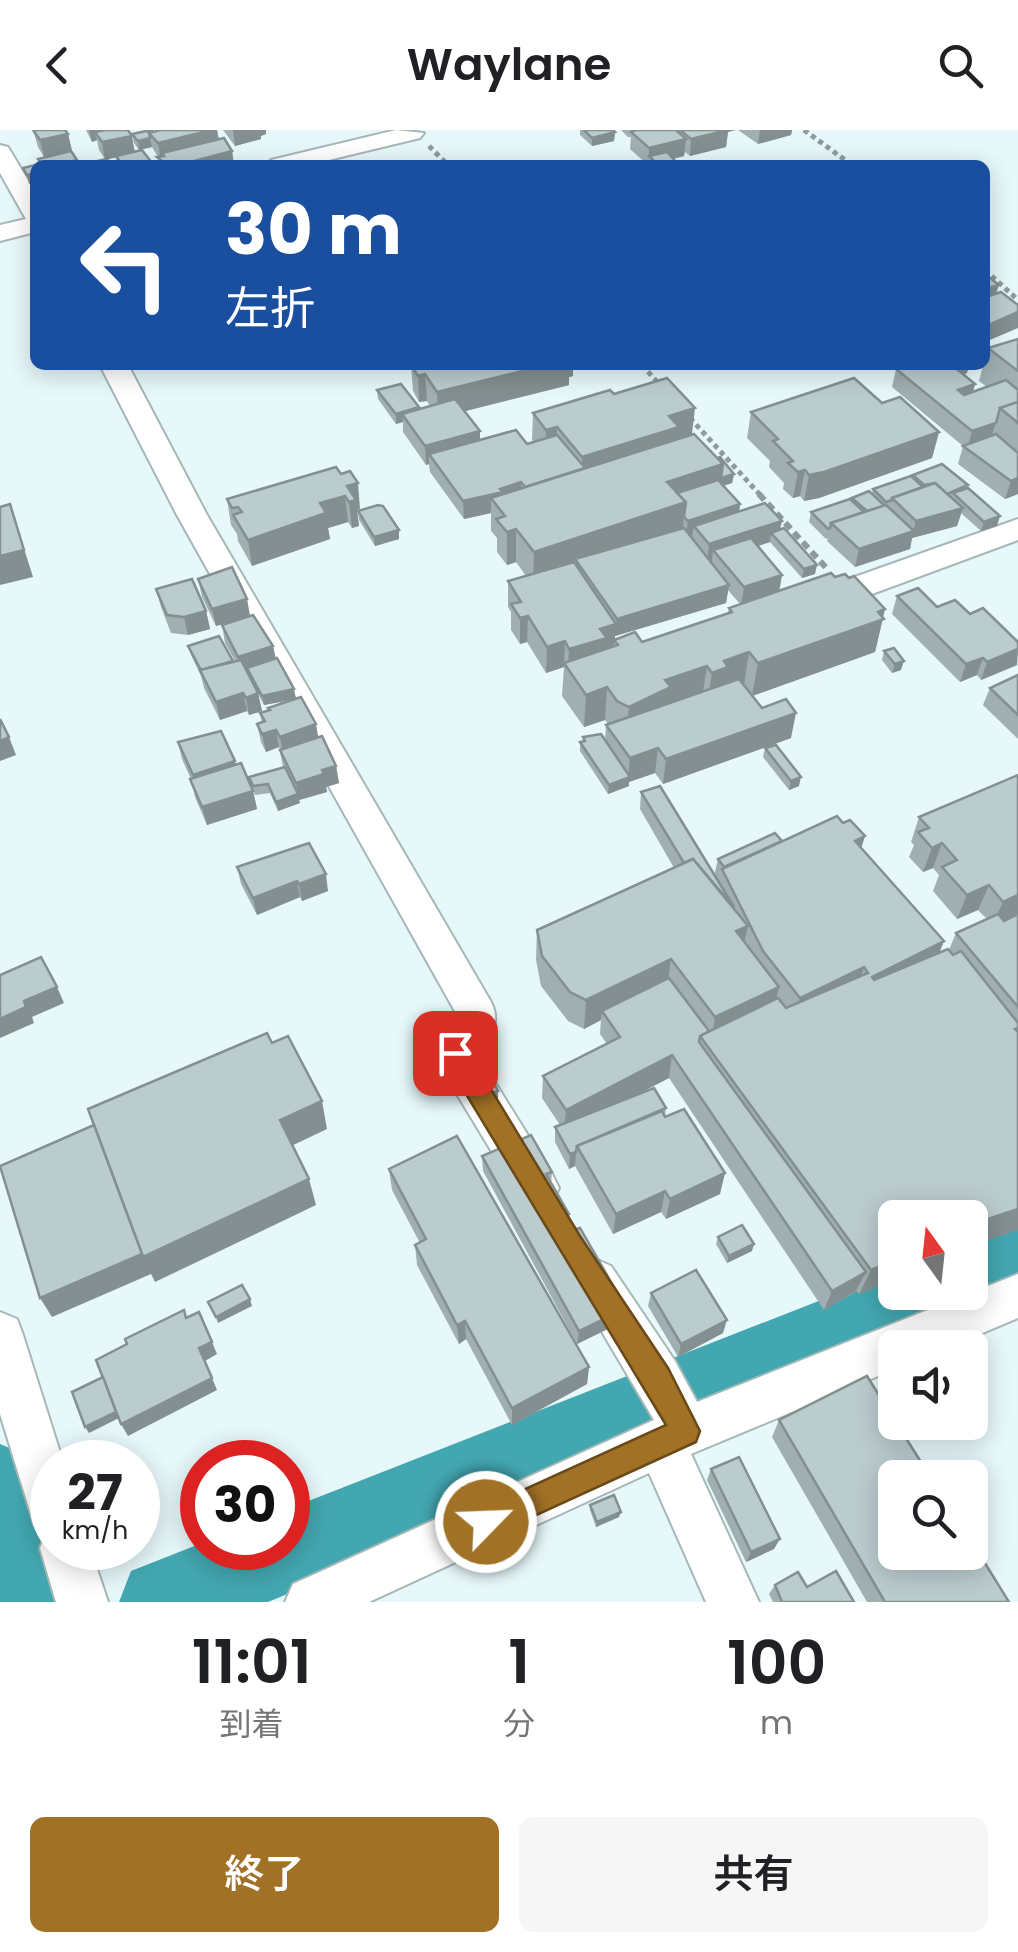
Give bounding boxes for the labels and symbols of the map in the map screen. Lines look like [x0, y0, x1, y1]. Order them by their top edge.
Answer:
pin [413, 1011, 498, 1096]
north arrow [878, 1200, 988, 1310]
speed limit sign: 30 [180, 1440, 310, 1570]
position arrow [434, 1470, 538, 1574]

